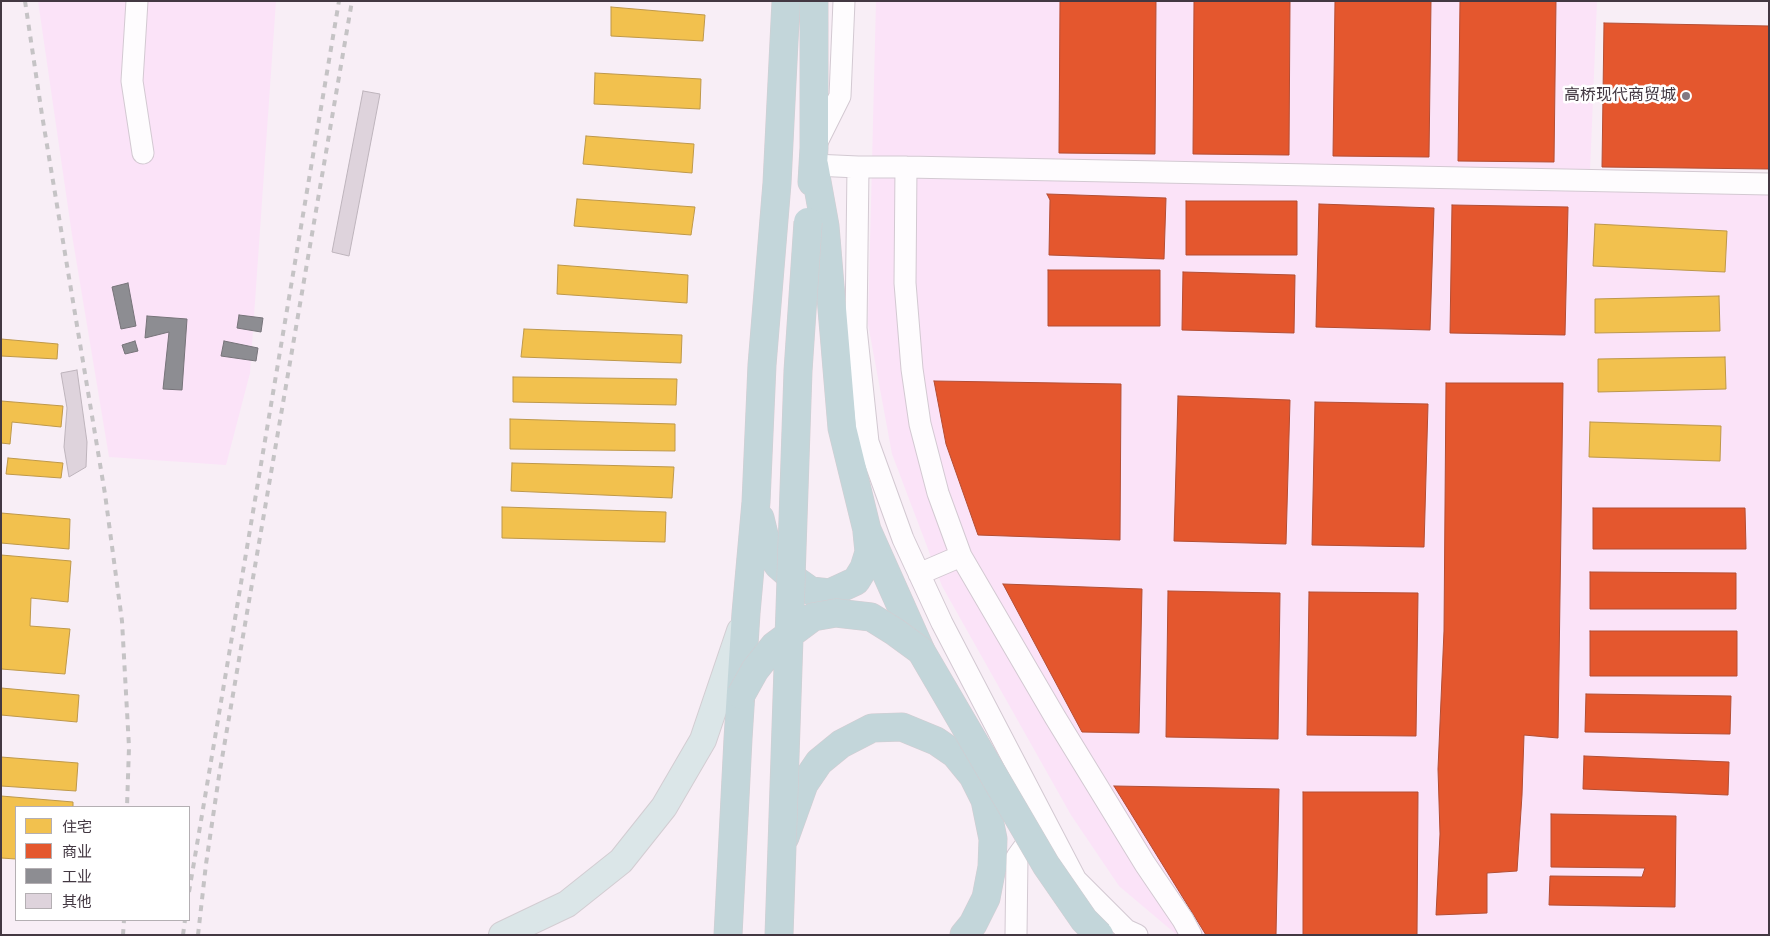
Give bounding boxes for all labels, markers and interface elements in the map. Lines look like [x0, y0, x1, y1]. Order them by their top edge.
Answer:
place label: 高桥现代商贸城 [1564, 86, 1676, 106]
marker: 高桥现代商贸城 [1680, 90, 1692, 102]
legend [15, 806, 190, 921]
text: 住宅 [62, 816, 92, 837]
text: 商业 [62, 841, 92, 862]
text: 工业 [62, 866, 92, 887]
text: 其他 [62, 891, 92, 912]

